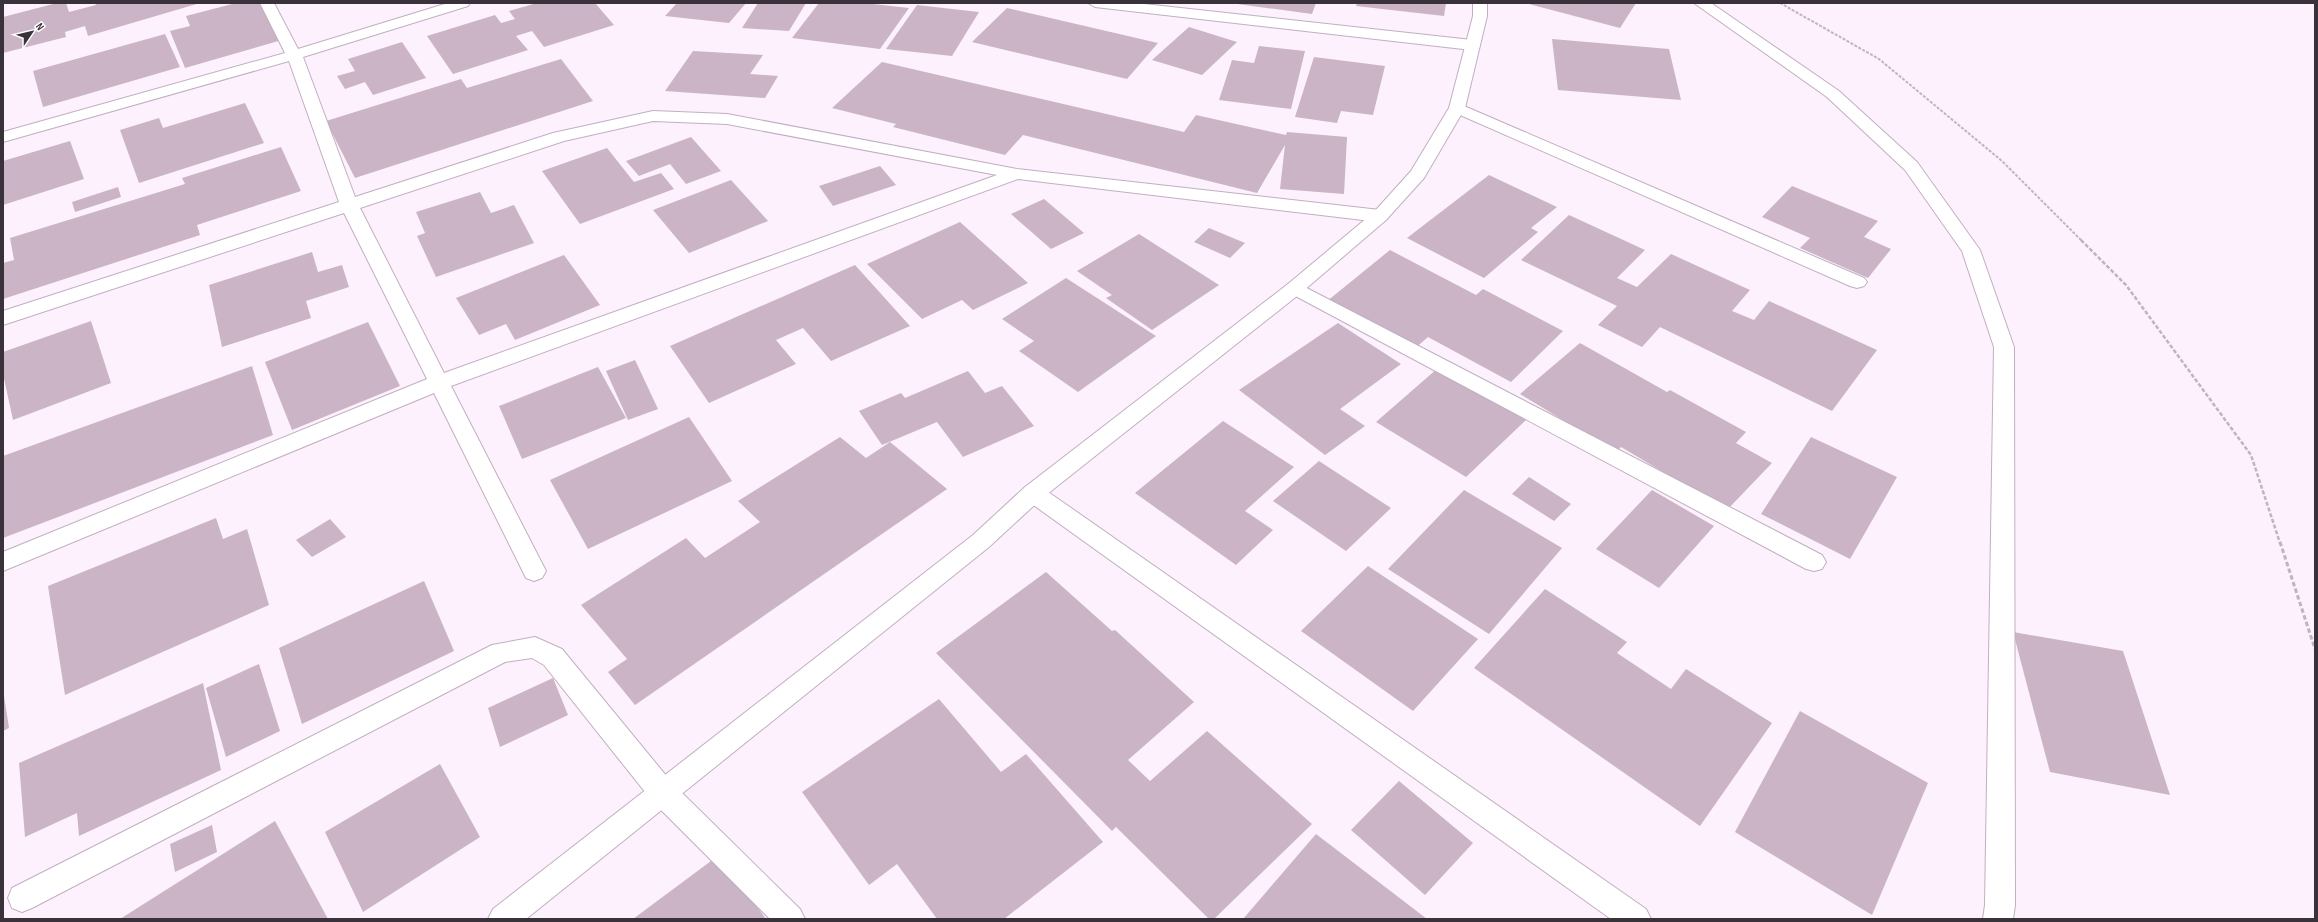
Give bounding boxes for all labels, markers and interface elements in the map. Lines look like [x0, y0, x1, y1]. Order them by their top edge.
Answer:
north arrow [12, 12, 52, 52]
text: N [33, 20, 47, 33]

